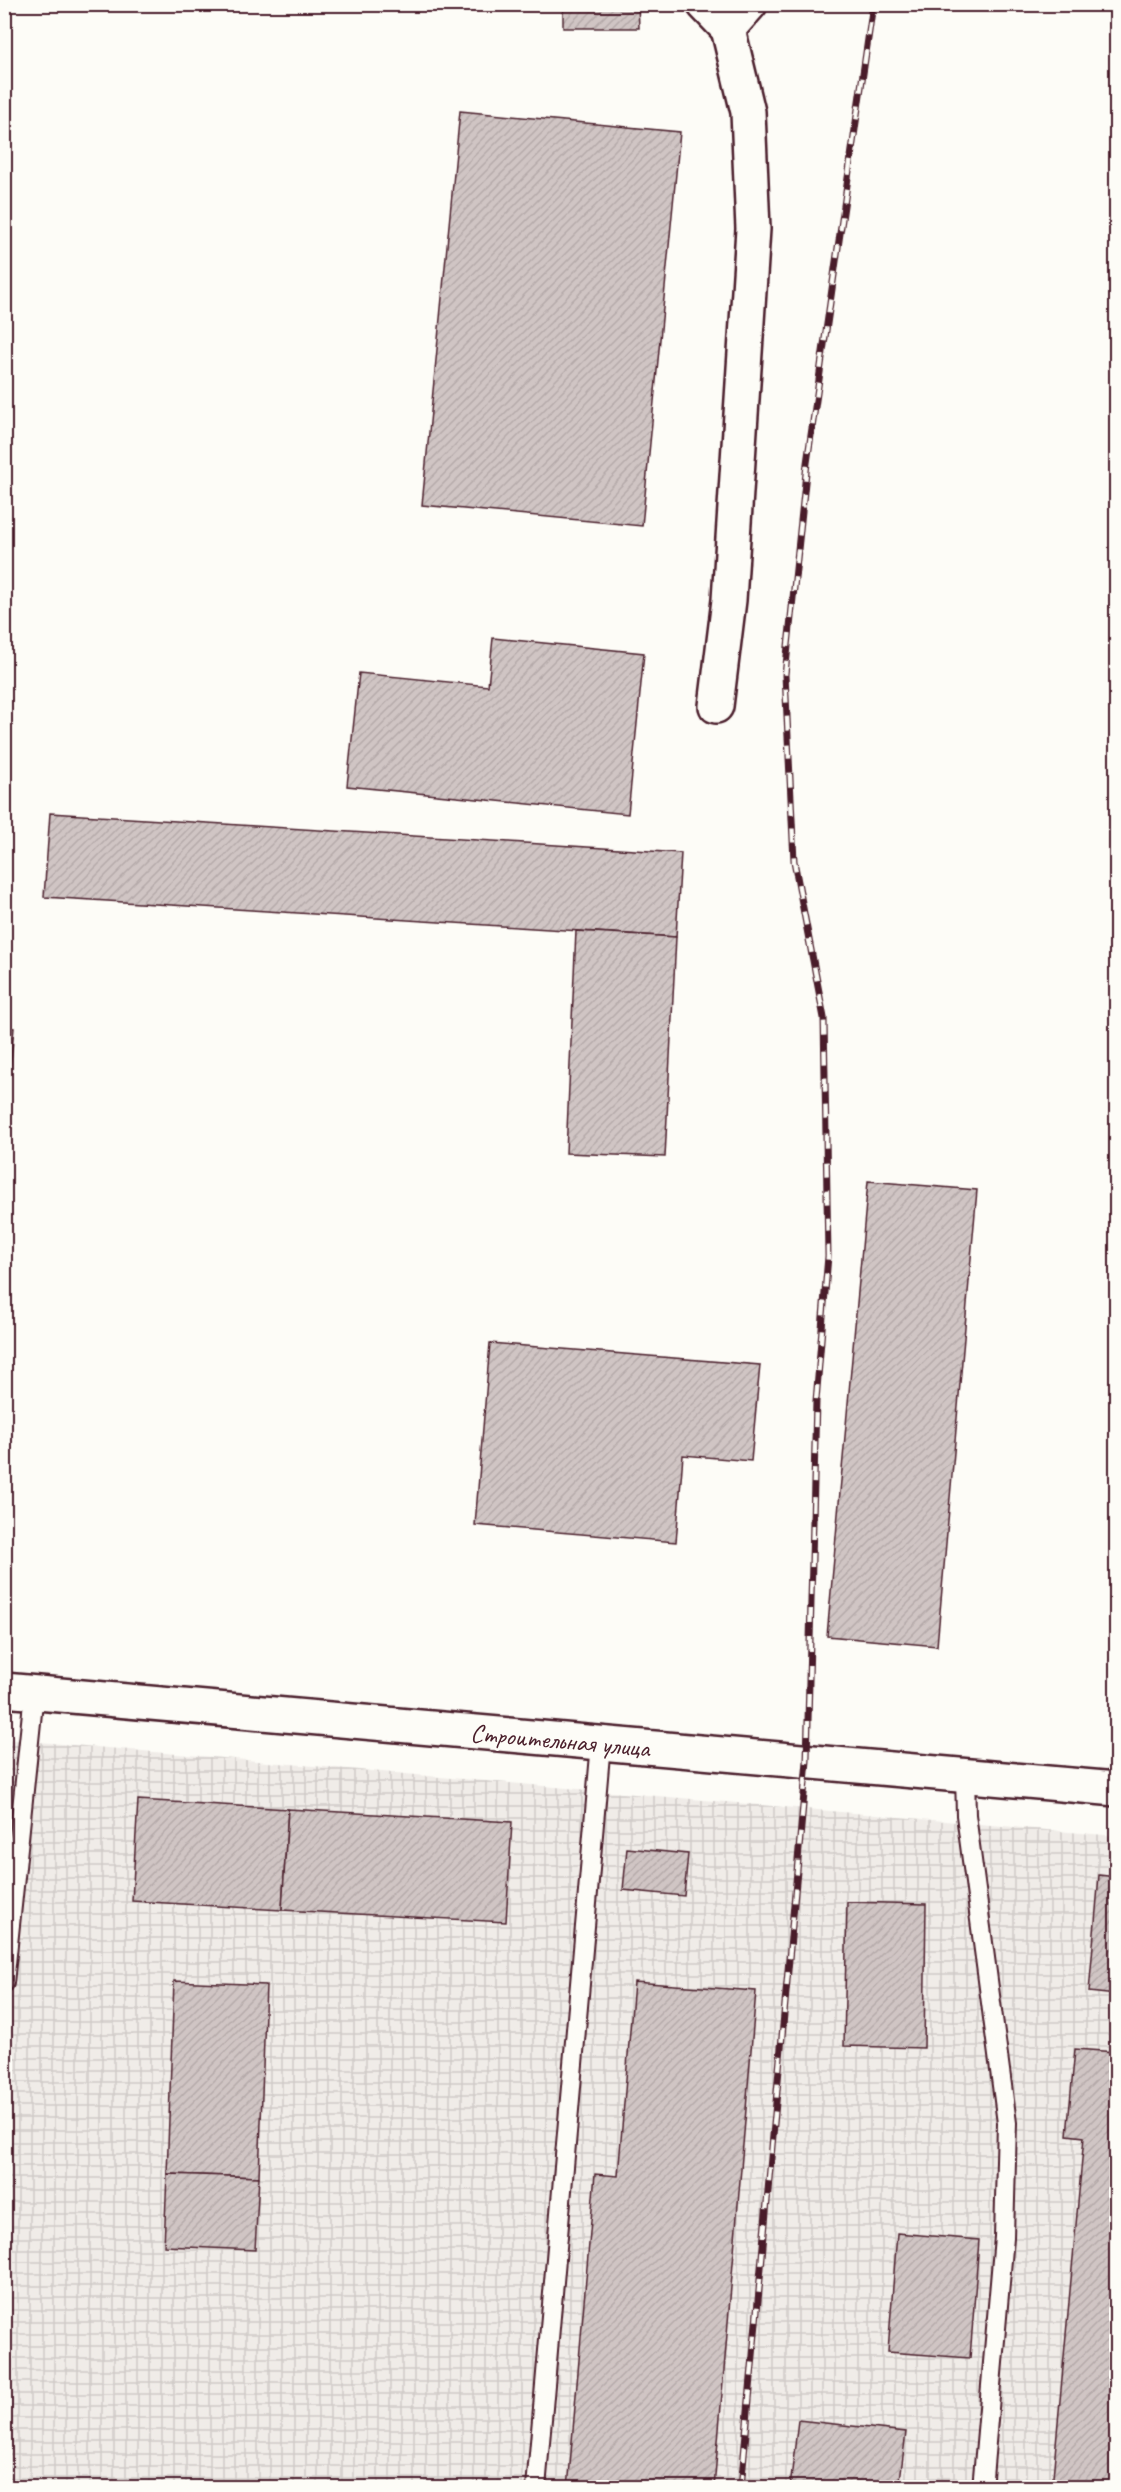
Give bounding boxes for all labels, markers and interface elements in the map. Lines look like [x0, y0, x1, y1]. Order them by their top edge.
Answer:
street label: Строительная улица [469, 1716, 653, 1765]

